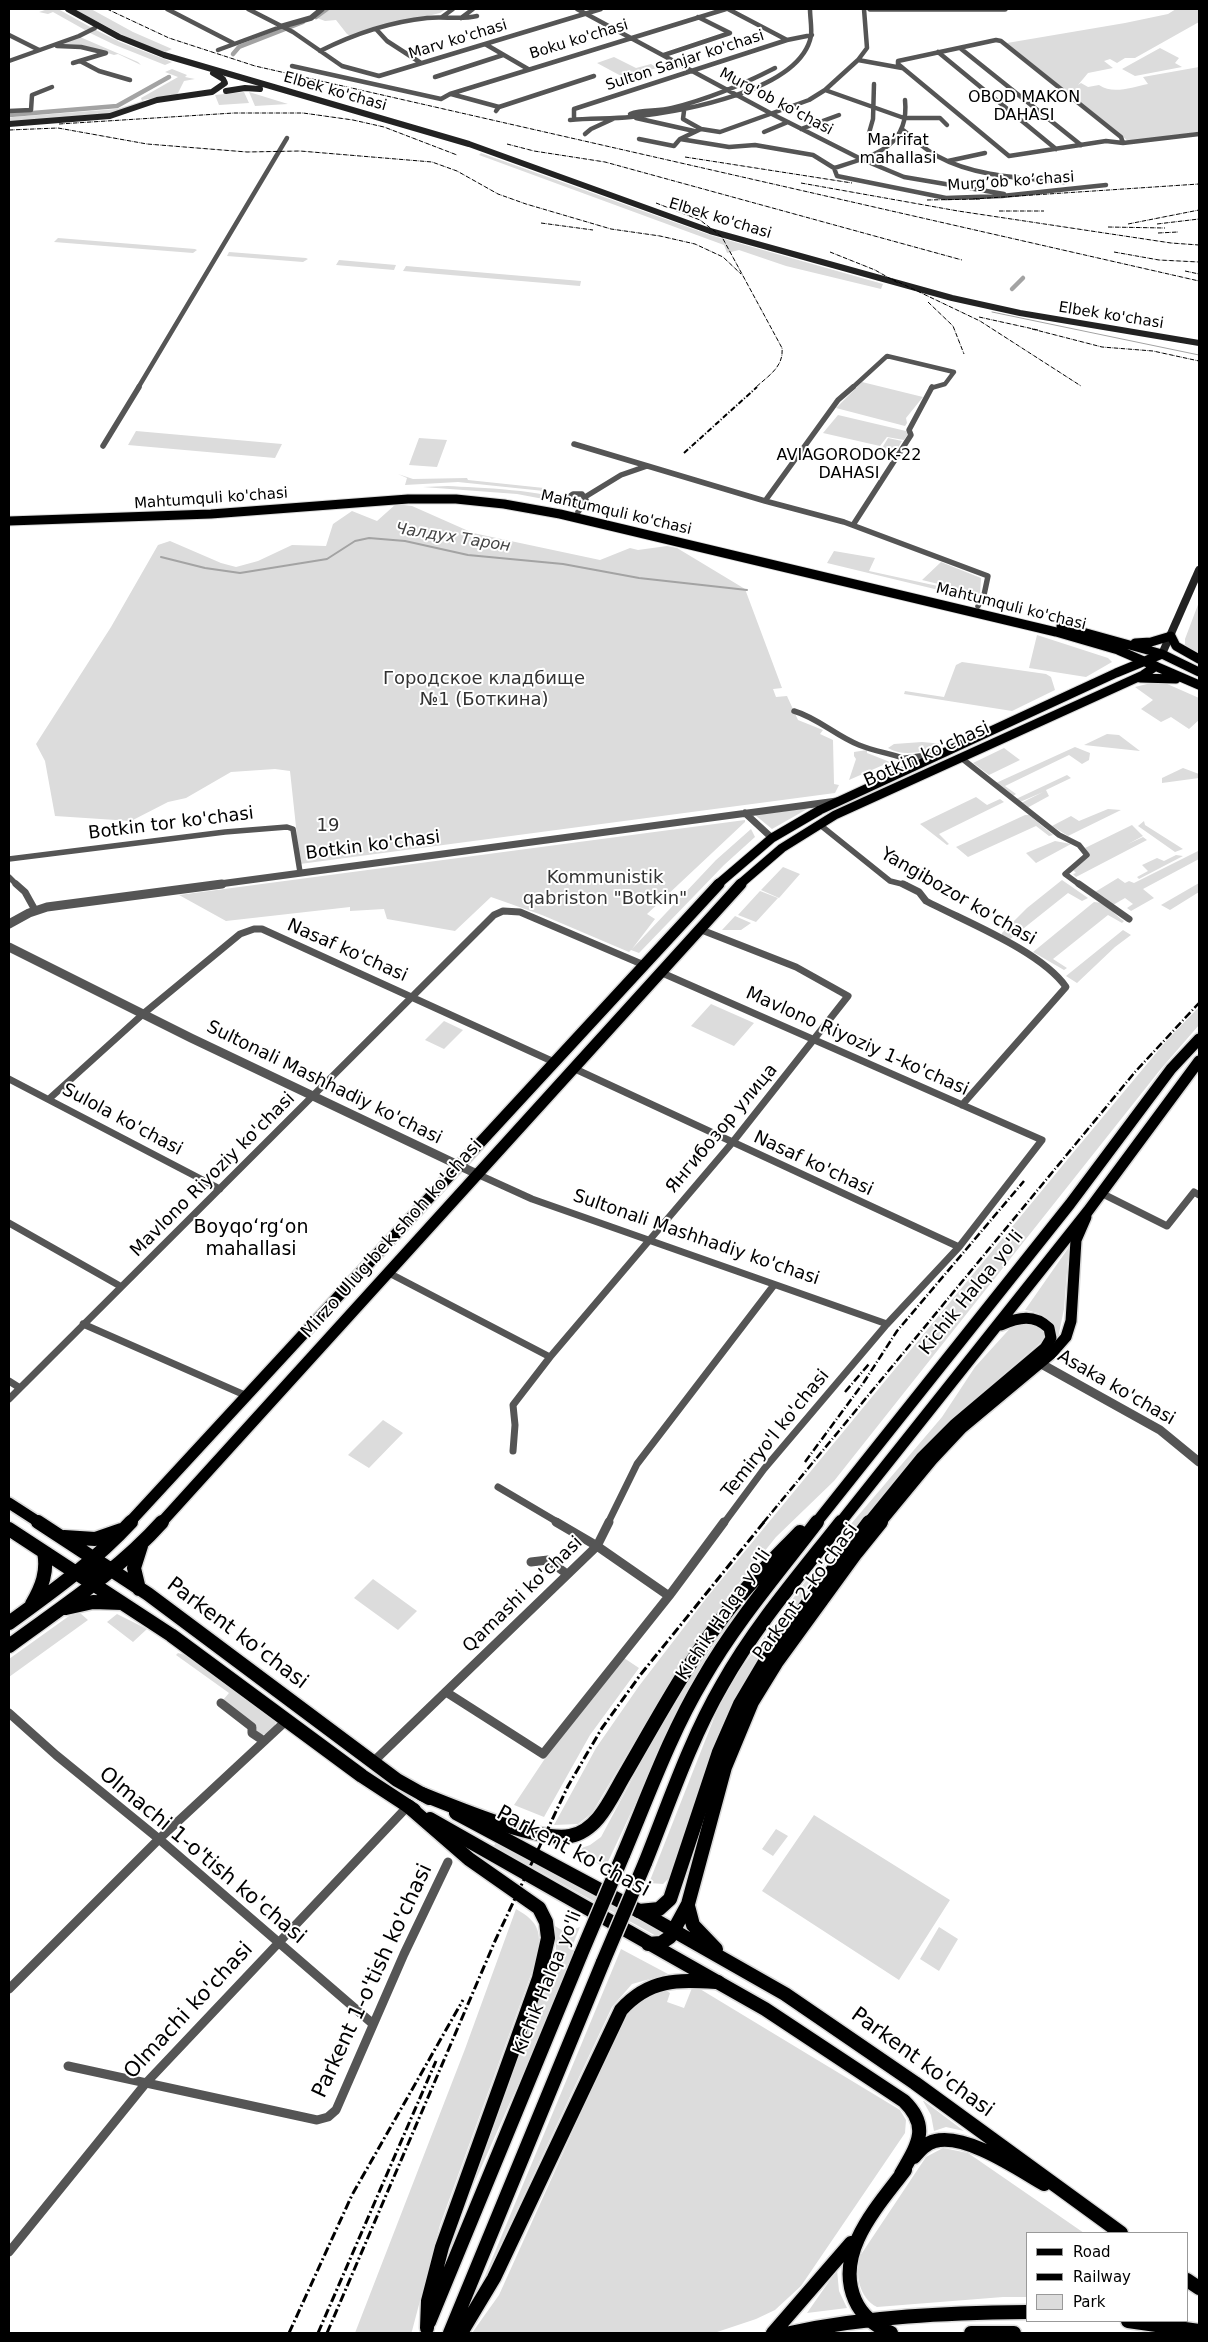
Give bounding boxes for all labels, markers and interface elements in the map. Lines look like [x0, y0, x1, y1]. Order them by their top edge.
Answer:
street label: Marv ko'chasi [406, 16, 510, 64]
street label: Boku ko'chasi [527, 16, 631, 64]
street label: Sulton Sanjar ko'chasi [604, 27, 766, 95]
street label: Murg'ob ko'chasi [716, 65, 836, 139]
street label: Elbek ko'chasi [281, 69, 389, 115]
district label: OBOD MAKON DAHASI [962, 88, 1086, 126]
district label: Maʼrifat mahallasi [854, 131, 942, 169]
street label: Murg’ob ko’chasi [947, 169, 1075, 195]
street label: Elbek ko'chasi [667, 195, 773, 243]
street label: Elbek ko'chasi [1057, 299, 1165, 333]
district label: AVIAGORODOK-22 DAHASI [768, 446, 930, 484]
street label: Mahtumquli ko'chasi [133, 485, 289, 513]
street label: Mahtumquli ko'chasi [539, 487, 693, 539]
water label: Чалдух Тарон [394, 519, 512, 557]
street label: Mahtumquli ko'chasi [934, 580, 1088, 634]
park label: Городское кладбище №1 (Боткина) [383, 668, 585, 711]
street label: Botkin ko'chasi [861, 718, 993, 792]
street label: Botkin tor ko'chasi [87, 803, 255, 845]
park label: 19 [317, 815, 339, 837]
street label: Botkin ko'chasi [304, 827, 442, 865]
street label: Yangibozor ko'chasi [876, 844, 1040, 950]
park label: Kommunistik qabriston "Botkin" [523, 867, 687, 910]
street label: Nasaf ko'chasi [283, 915, 411, 987]
street label: Mavlono Riyoziy 1-ko'chasi [742, 983, 972, 1101]
street label: Sultonali Mashhadiy ko'chasi [203, 1016, 445, 1150]
street label: Янгибозор улица [662, 1060, 782, 1198]
street label: Sulola ko'chasi [58, 1079, 186, 1161]
street label: Mavlono Riyoziy ko'chasi [126, 1088, 300, 1262]
street label: Nasaf ko'chasi [750, 1127, 876, 1201]
street label: Mirzo Ulug'bek shoh ko'chasi [297, 1135, 487, 1343]
street label: Sultonali Mashhadiy ko'chasi [570, 1186, 822, 1290]
district label: Boyqoʻrgʻon mahallasi [194, 1217, 308, 1261]
street label: Kichik Halqa yo'li [915, 1227, 1029, 1359]
street label: Asaka ko'chasi [1053, 1346, 1179, 1430]
street label: Temiryo'l ko'chasi [718, 1366, 834, 1502]
street label: Parkent 2-ko'chasi [749, 1519, 863, 1665]
street label: Qamashi ko'chasi [459, 1532, 587, 1658]
street label: Kichik Halqa yo'li [672, 1545, 776, 1685]
street label: Parkent ko'chasi [161, 1573, 313, 1695]
street label: Olmachi 1-o'tish ko'chasi [93, 1762, 311, 1950]
street label: Parkent ko'chasi [492, 1801, 654, 1903]
street label: Parkent 1-o'tish ko'chasi [308, 1860, 438, 2102]
street label: Kichik Halqa yo'li [509, 1908, 587, 2058]
street label: Olmachi ko'chasi [119, 1937, 259, 2085]
street label: Parkent ko'chasi [846, 2003, 998, 2123]
legend [1026, 2232, 1188, 2322]
text: Road [1073, 2243, 1111, 2261]
text: Railway [1073, 2268, 1131, 2286]
text: Park [1073, 2293, 1105, 2311]

